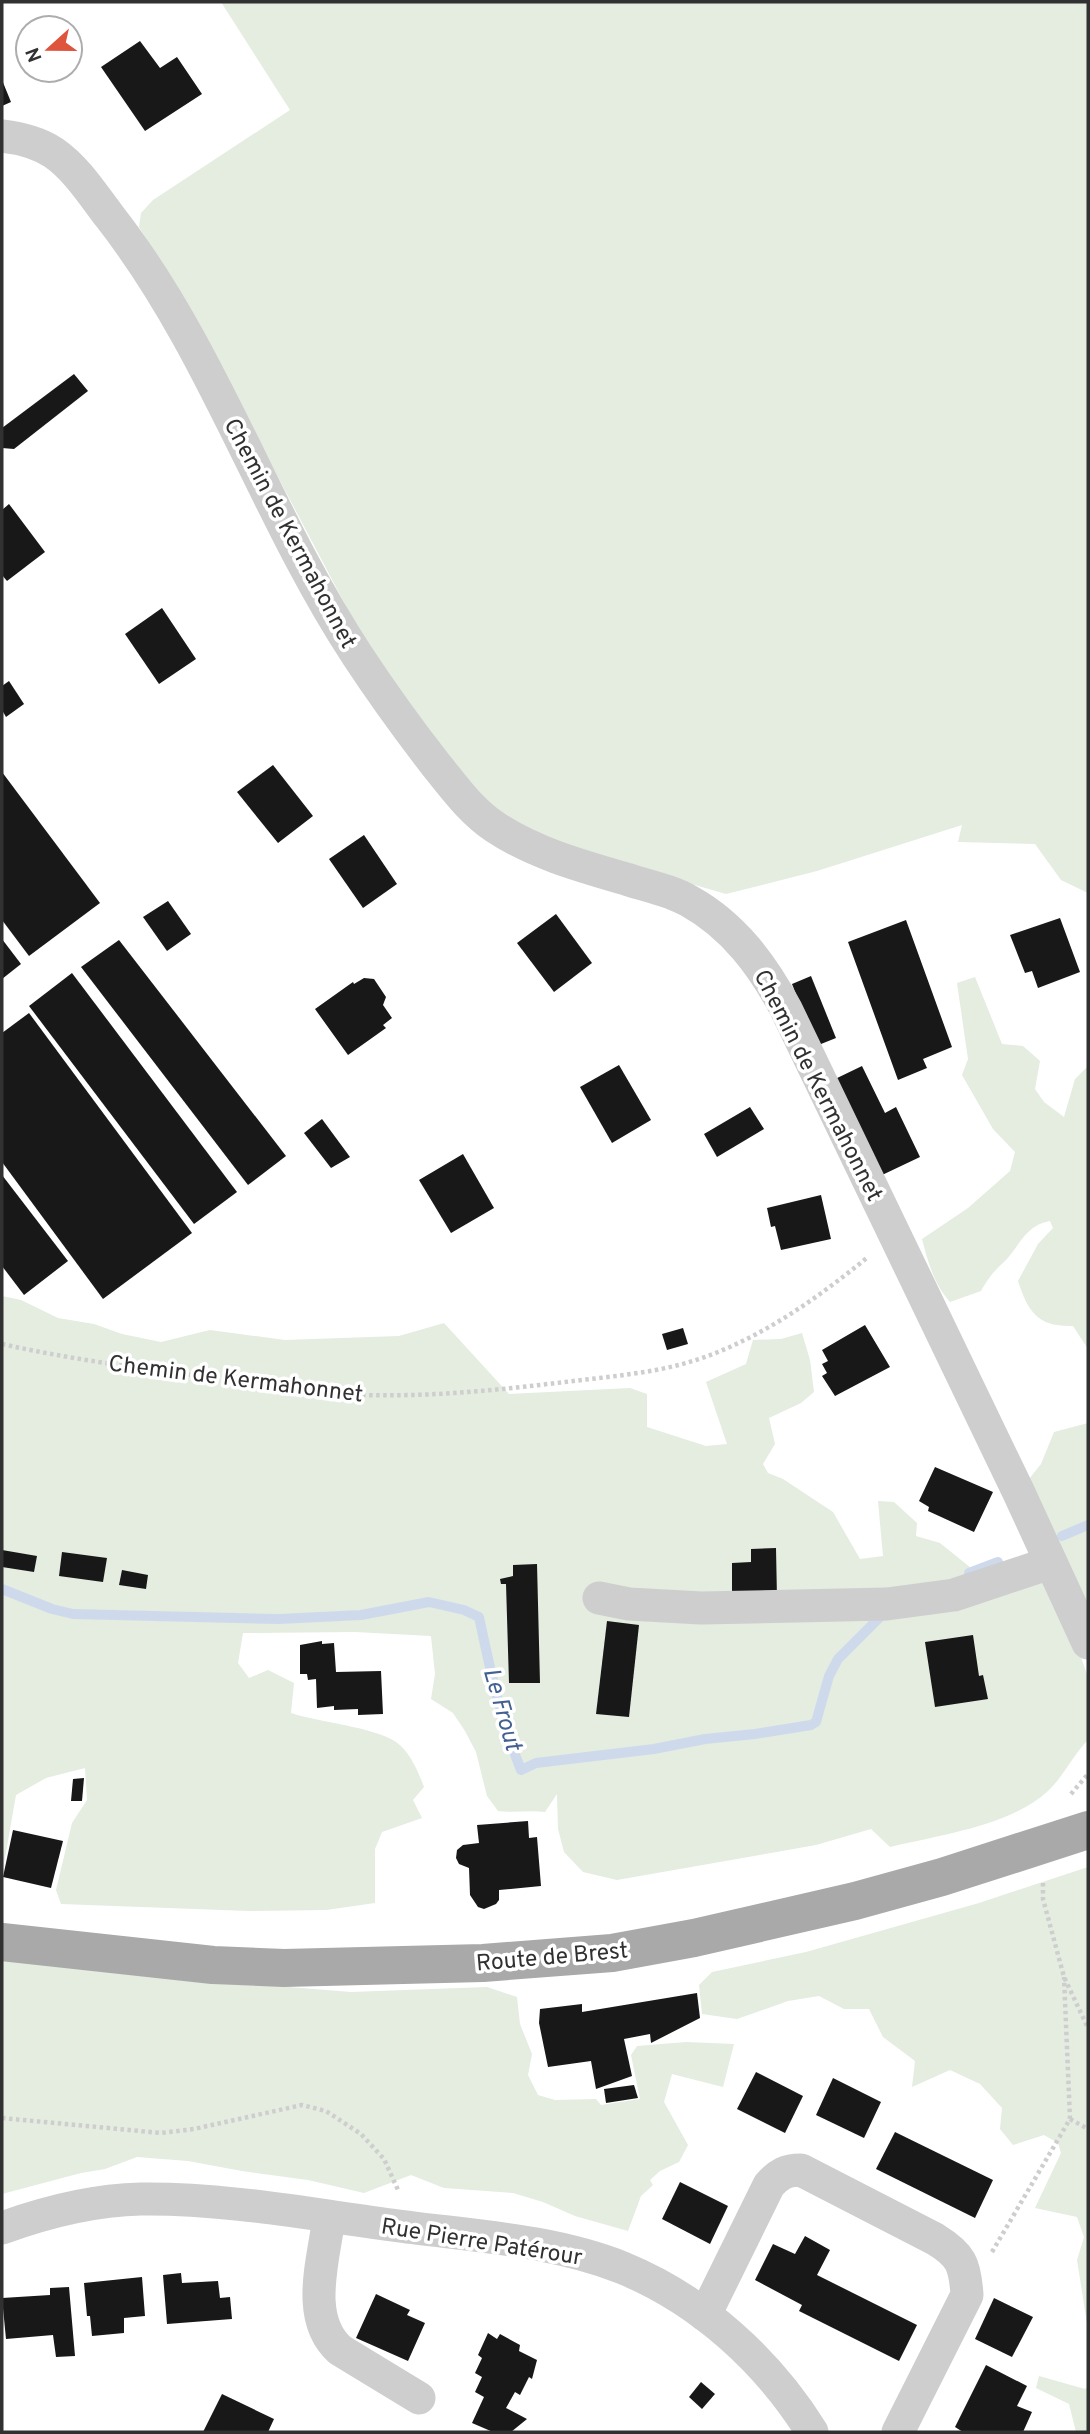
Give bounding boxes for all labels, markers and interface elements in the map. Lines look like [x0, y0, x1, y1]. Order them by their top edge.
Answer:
north arrow [14, 14, 84, 84]
text: N [21, 44, 49, 65]
street label: Chemin de Kermahonnet [216, 414, 362, 654]
street label: Chemin de Kermahonnet [746, 965, 888, 1207]
street label: Chemin de Kermahonnet [107, 1350, 365, 1410]
water label: Le Frout [475, 1665, 528, 1756]
street label: Route de Brest [475, 1937, 629, 1980]
street label: Rue Pierre Patérour [379, 2213, 584, 2274]

